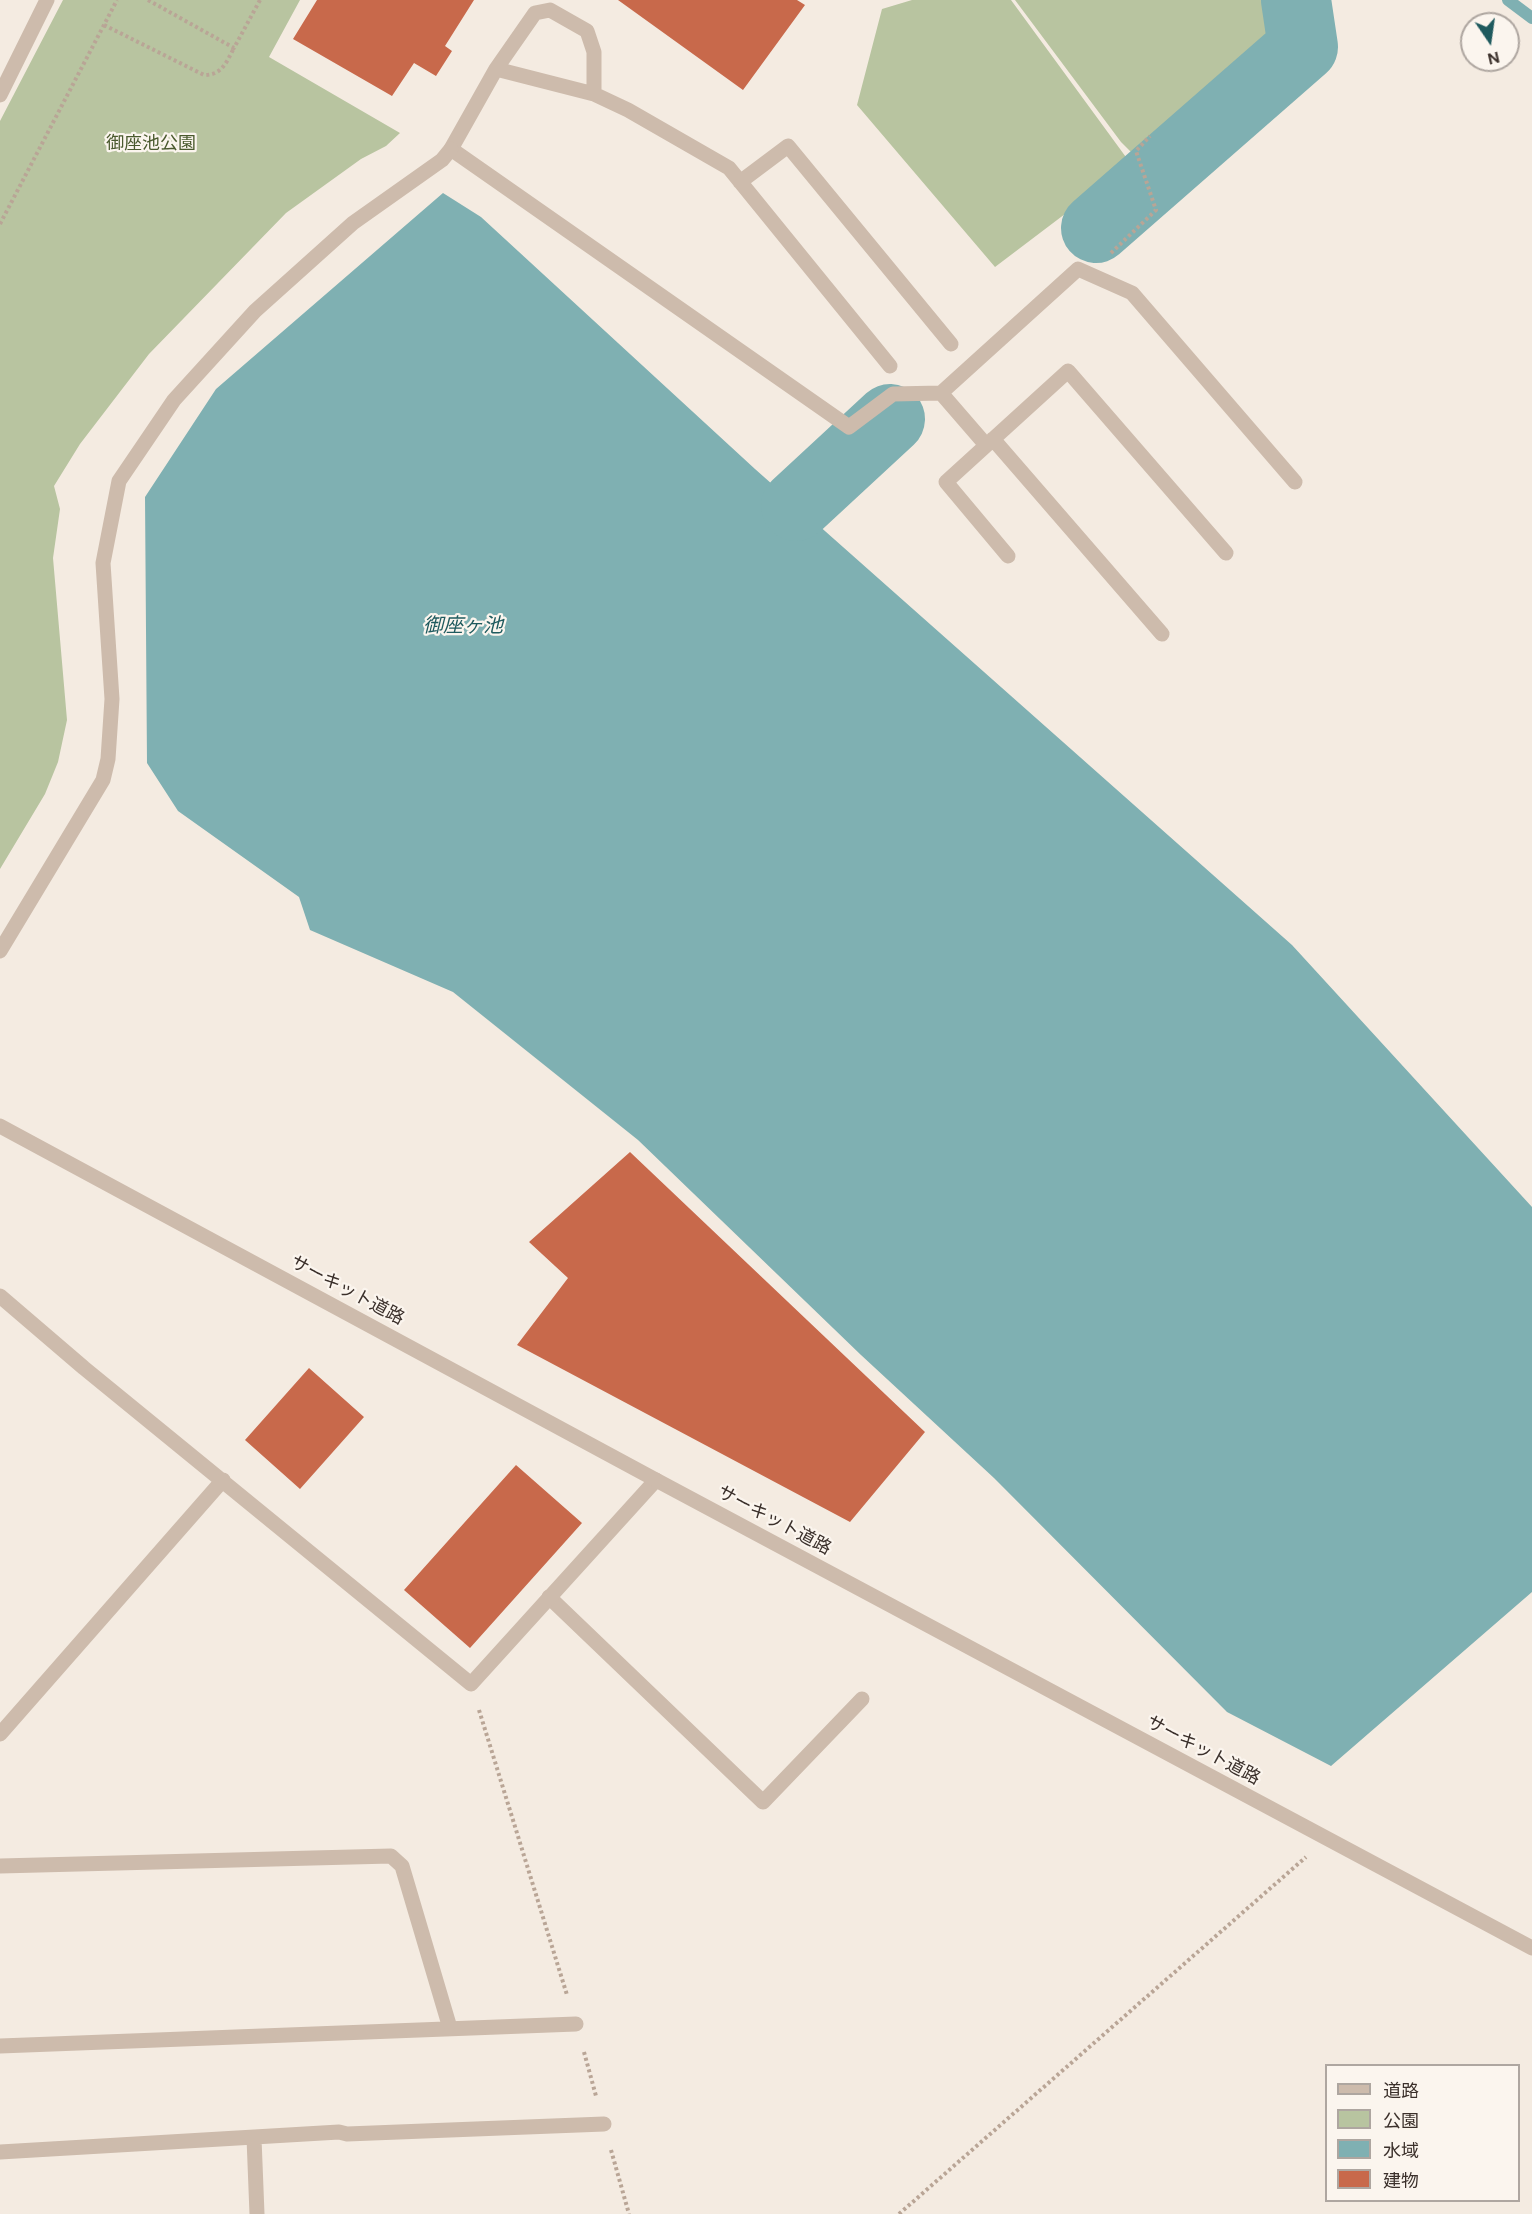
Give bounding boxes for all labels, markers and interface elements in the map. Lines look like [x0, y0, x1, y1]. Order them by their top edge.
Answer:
north arrow [1460, 12, 1520, 72]
text: N [1486, 47, 1502, 70]
park label: 御座池公園 [106, 133, 196, 155]
water label: 御座ヶ池 [423, 615, 503, 639]
street label: サーキット道路 [286, 1252, 408, 1330]
street label: サーキット道路 [713, 1482, 835, 1560]
street label: サーキット道路 [1142, 1712, 1264, 1790]
legend [1325, 2064, 1520, 2202]
text: 道路 [1383, 2079, 1419, 2103]
text: 公園 [1383, 2109, 1419, 2133]
text: 水域 [1383, 2139, 1419, 2163]
text: 建物 [1383, 2169, 1419, 2193]

